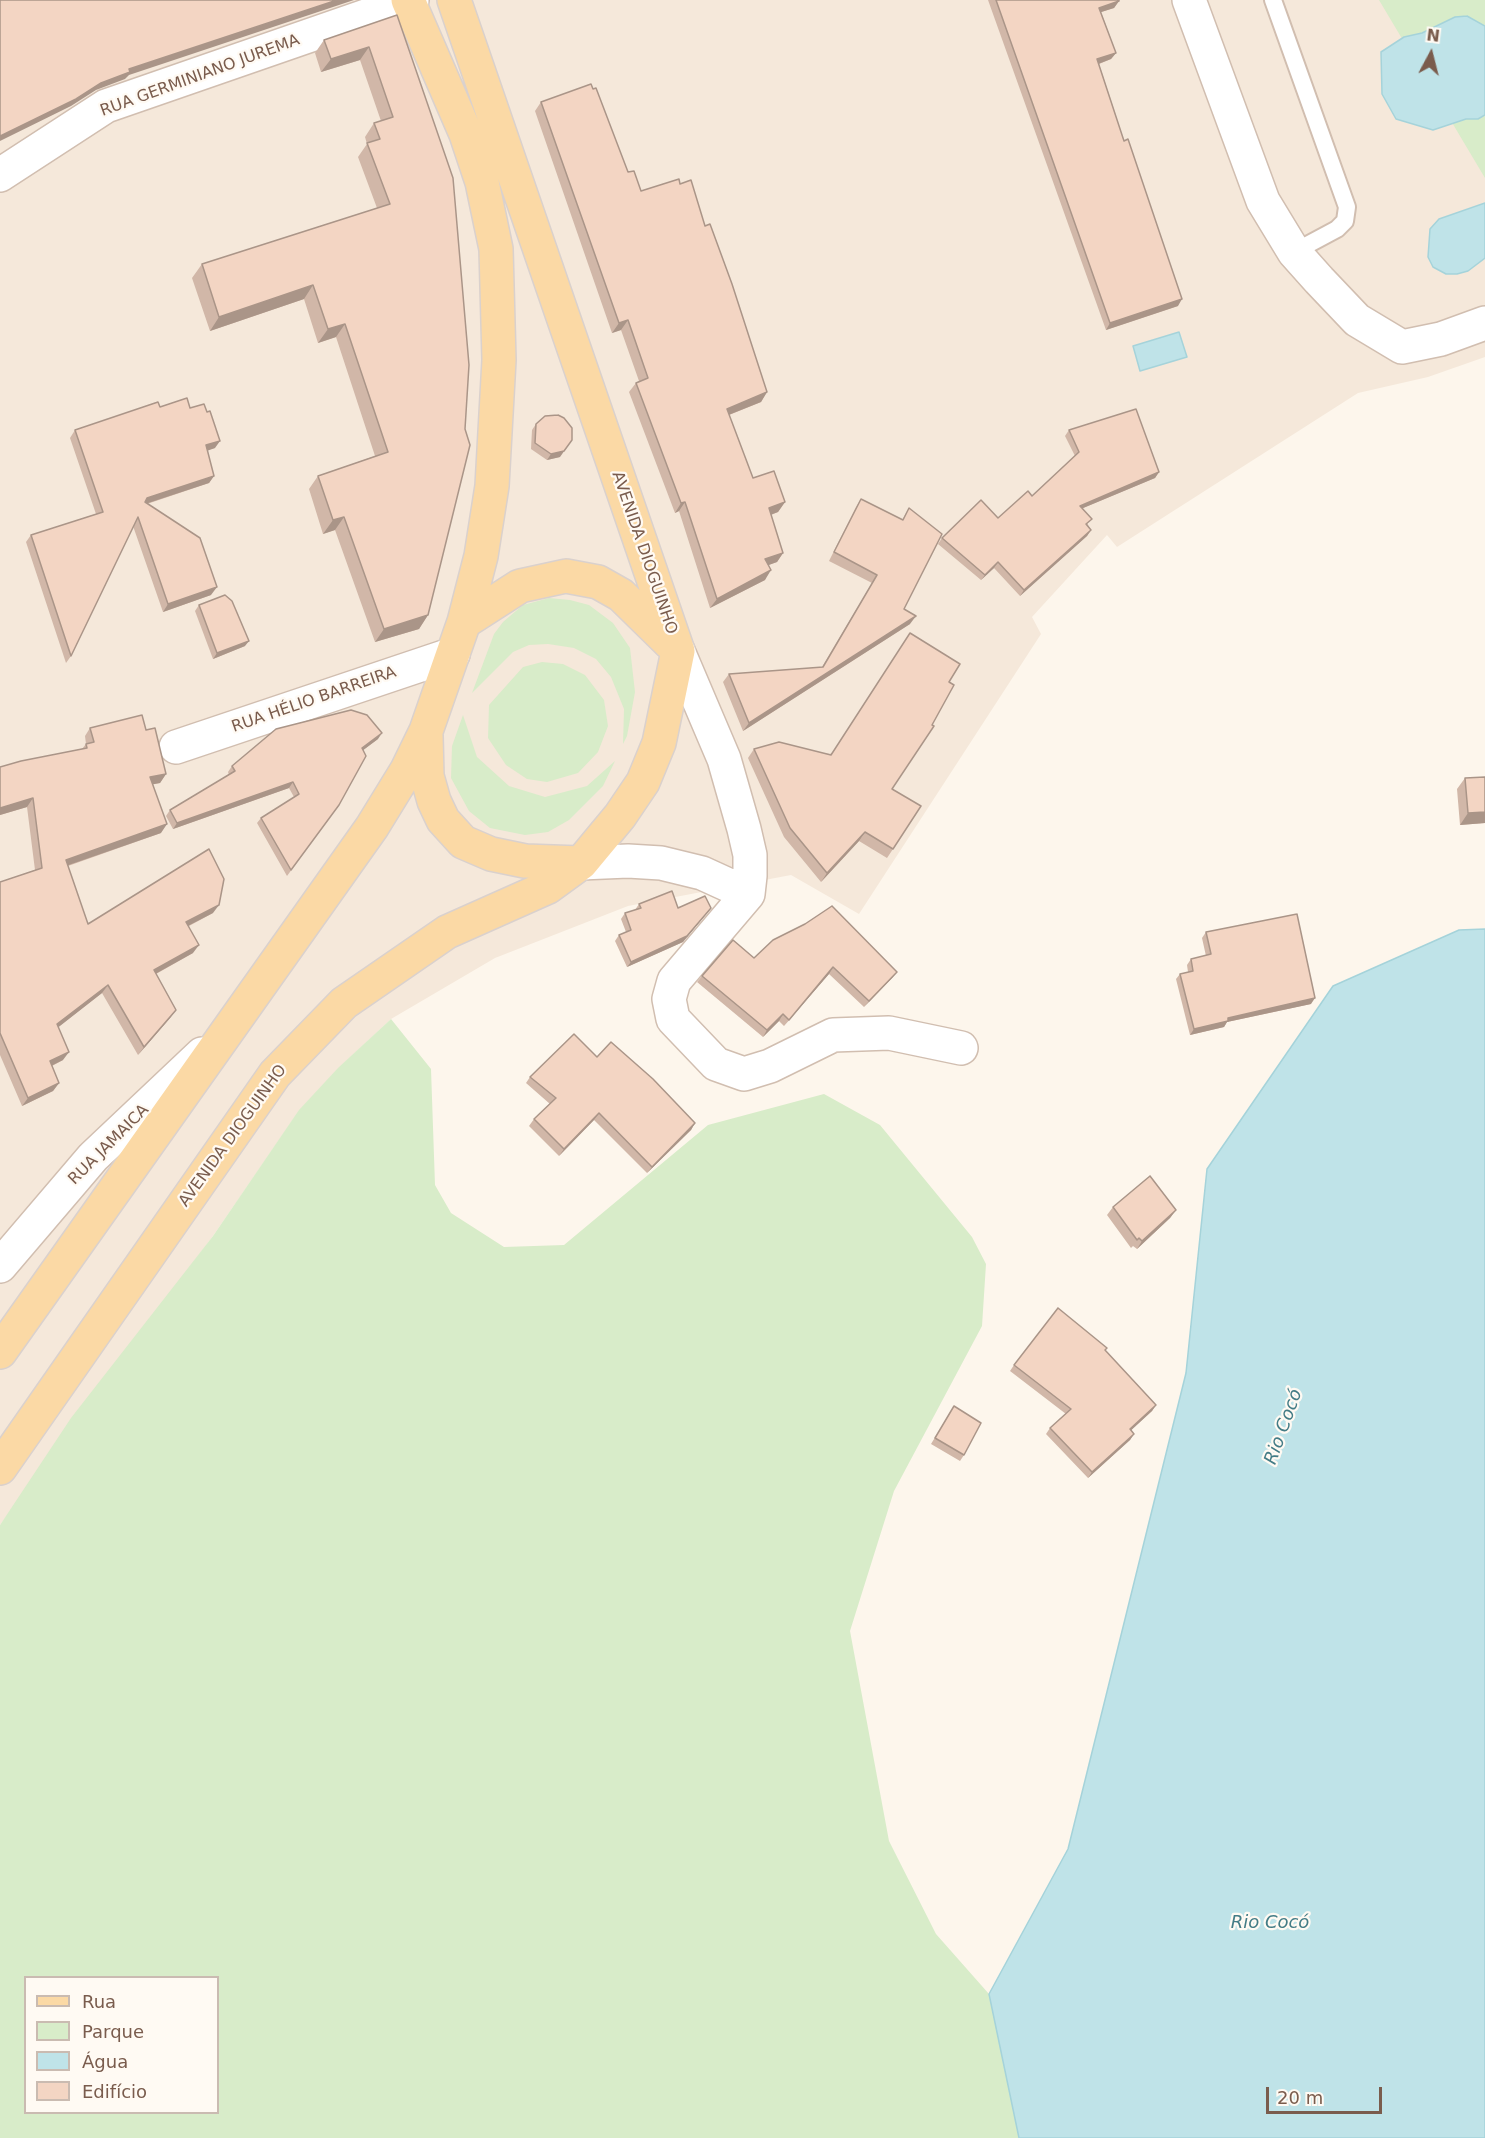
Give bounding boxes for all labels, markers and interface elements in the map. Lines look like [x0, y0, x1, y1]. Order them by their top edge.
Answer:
north arrow [1401, 24, 1461, 84]
text: N [1425, 25, 1441, 46]
street label: RUA GERMINIANO JUREMA [98, 31, 302, 121]
street label: AVENIDA DIOGUINHO [607, 469, 681, 637]
street label: RUA HÉLIO BARREIRA [229, 663, 399, 737]
street label: AVENIDA DIOGUINHO [175, 1061, 291, 1211]
street label: RUA JAMAICA [65, 1101, 153, 1189]
water label: Rio Cocó [1260, 1386, 1308, 1468]
water label: Rio Cocó [1231, 1912, 1309, 1934]
legend [24, 1976, 219, 2114]
text: Rua [82, 1991, 116, 2012]
text: Parque [82, 2021, 144, 2042]
text: Água [82, 2051, 128, 2072]
scale bar [1269, 2075, 1384, 2113]
text: Edifício [82, 2081, 147, 2102]
text: 20 m [1277, 2087, 1323, 2108]

